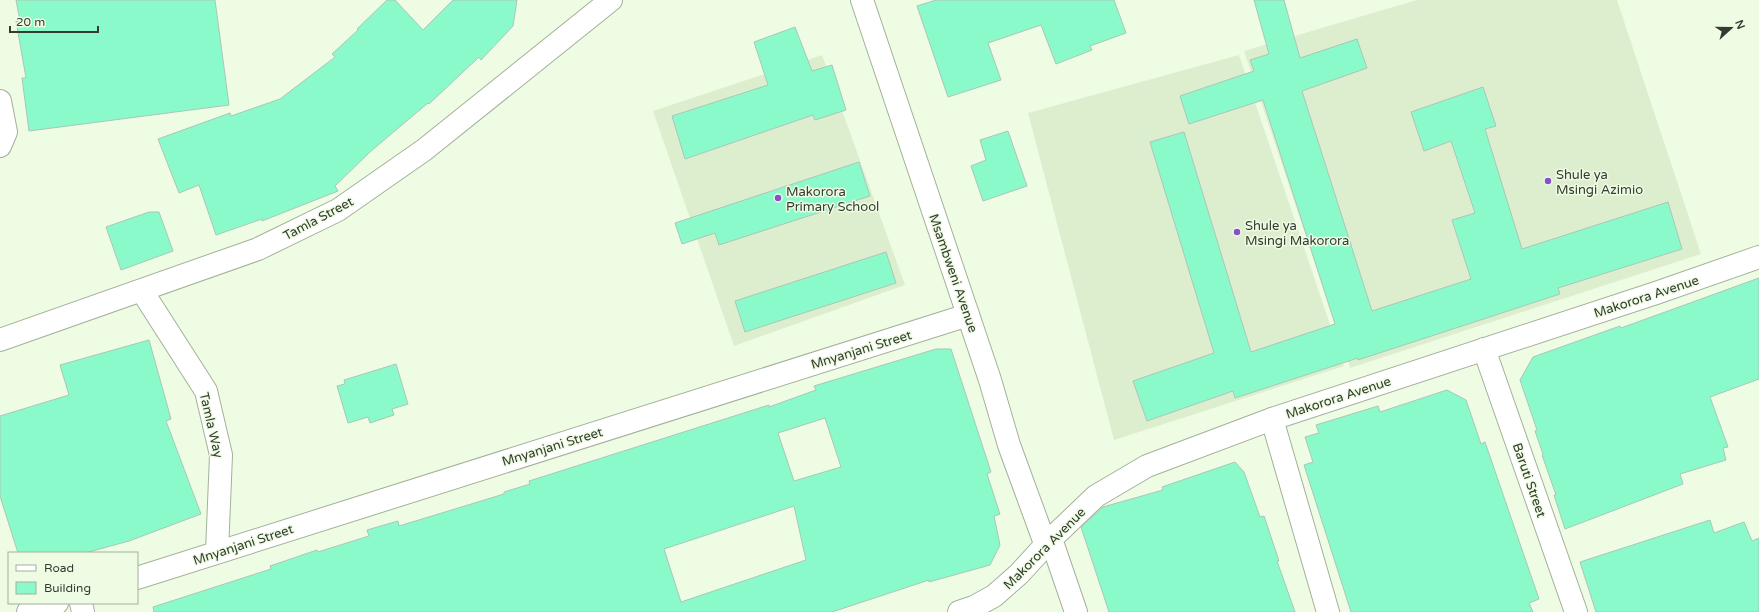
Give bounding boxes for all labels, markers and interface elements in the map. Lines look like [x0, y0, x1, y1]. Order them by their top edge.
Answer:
scale bar [10, 8, 98, 34]
north arrow [1711, 8, 1751, 48]
text: 20 m [16, 15, 45, 29]
text: N [1732, 18, 1748, 31]
place label: Shule ya Msingi Azimio [1556, 167, 1643, 198]
marker: Shule ya Msingi Azimio [1543, 176, 1553, 186]
place label: Makorora Primary School [786, 184, 879, 215]
marker: Makorora Primary School [773, 193, 783, 203]
street label: Tamla Street [281, 194, 356, 244]
street label: Msambweni Avenue [925, 212, 981, 335]
place label: Shule ya Msingi Makorora [1245, 218, 1349, 249]
marker: Shule ya Msingi Makorora [1232, 227, 1242, 237]
street label: Makorora Avenue [1592, 272, 1701, 321]
street label: Mnyanjani Street [809, 327, 914, 373]
street label: Makorora Avenue [1284, 373, 1393, 422]
street label: Tamla Way [196, 391, 226, 460]
street label: Mnyanjani Street [500, 424, 605, 470]
street label: Baruti Street [1509, 441, 1549, 520]
street label: Makorora Avenue [1000, 504, 1089, 593]
street label: Mnyanjani Street [191, 521, 296, 569]
legend [8, 552, 138, 604]
text: Road [44, 561, 74, 575]
text: Building [44, 581, 91, 595]

